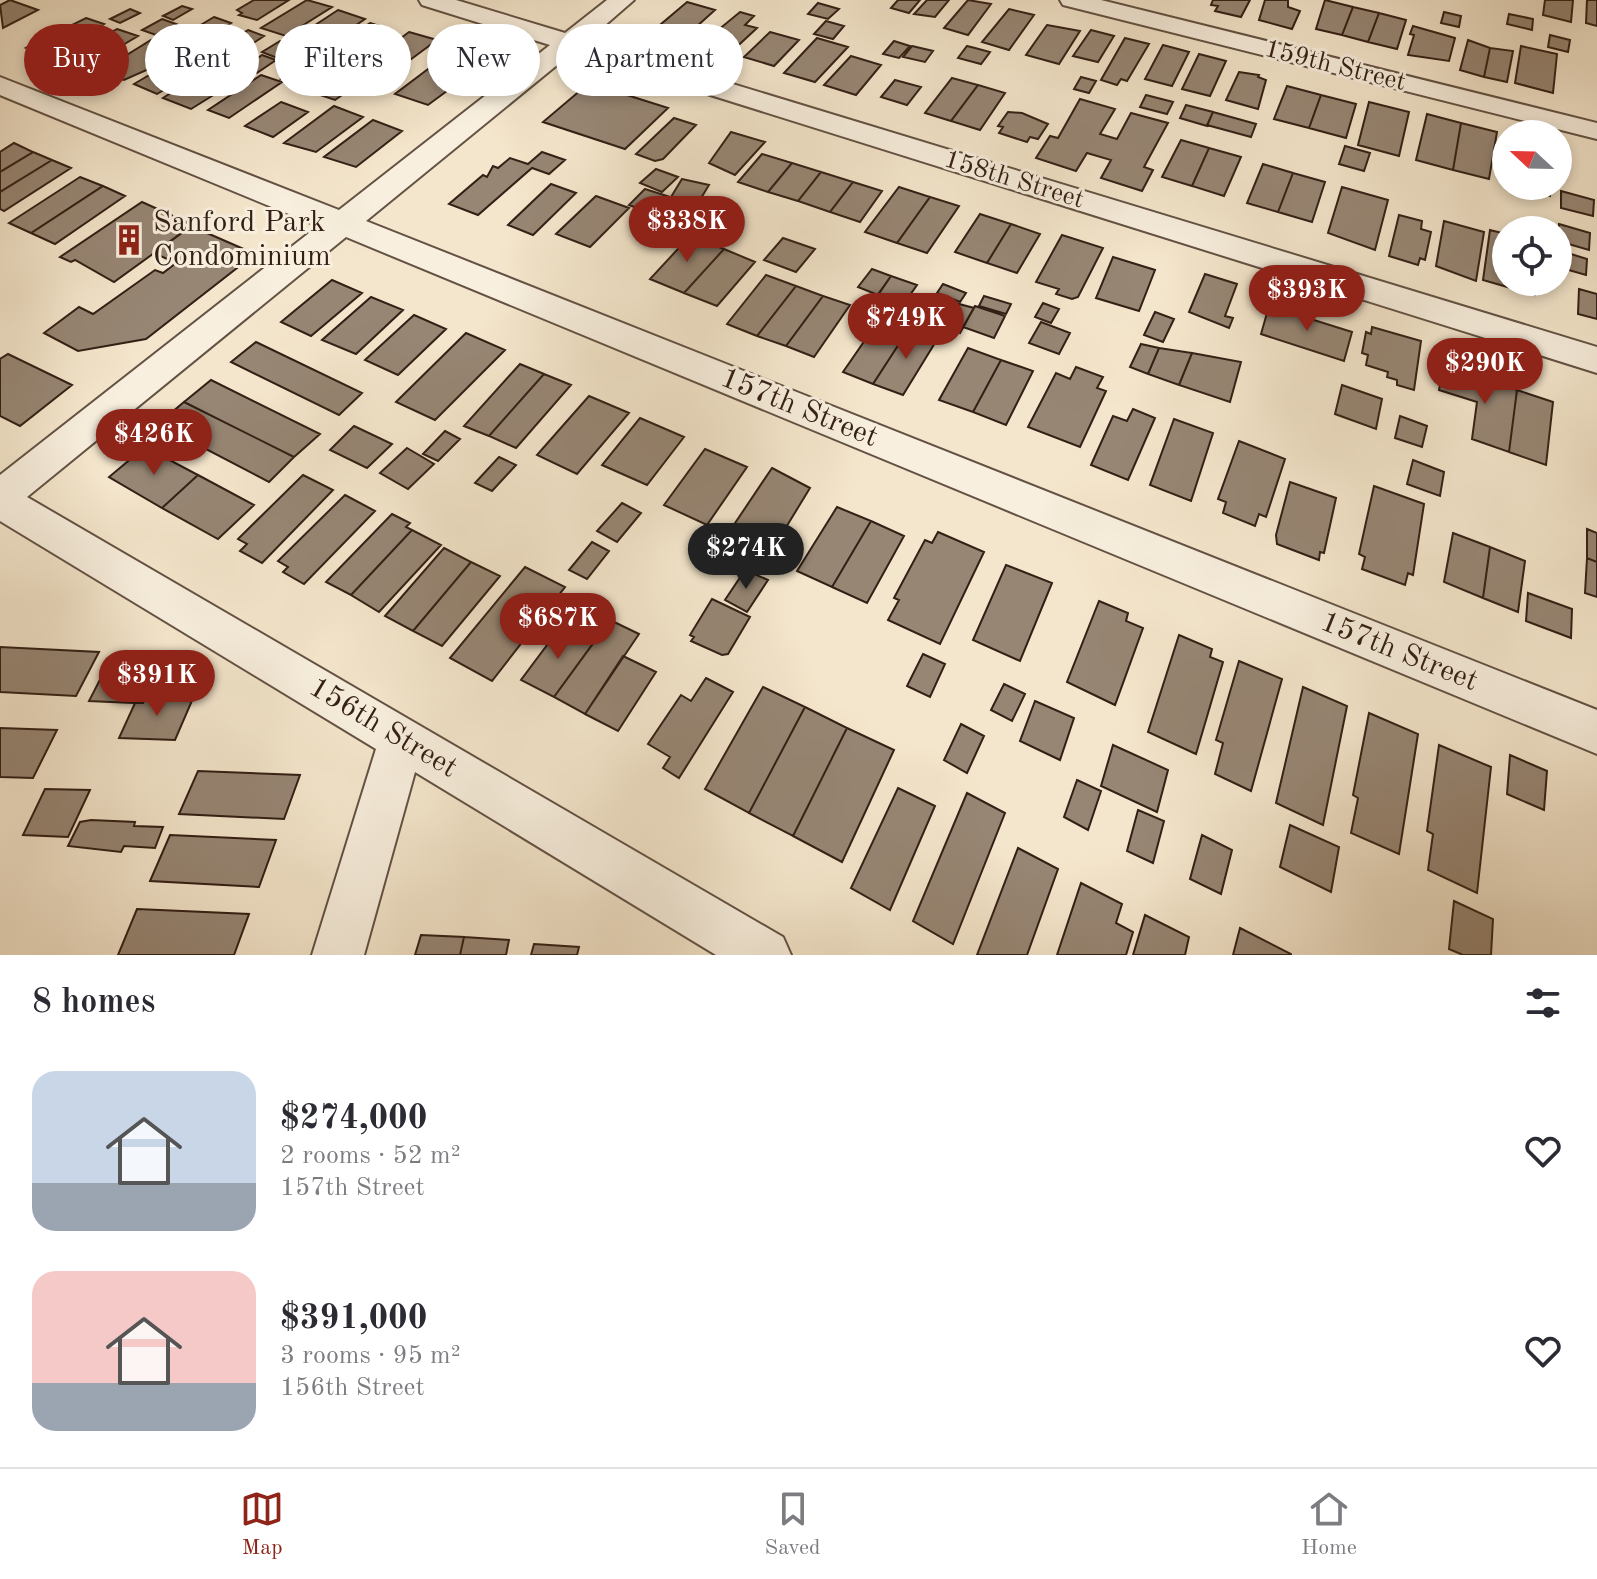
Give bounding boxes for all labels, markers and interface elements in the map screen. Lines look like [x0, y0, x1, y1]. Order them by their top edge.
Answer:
chip: Buy [24, 24, 129, 96]
chip: Rent [145, 24, 259, 96]
chip: Filters [275, 24, 411, 96]
chip: New [427, 24, 540, 96]
chip: Apartment [556, 24, 743, 96]
street label: 159th Street [1262, 36, 1408, 96]
north arrow [1492, 120, 1572, 200]
map controls [1492, 120, 1572, 296]
street label: 158th Street [941, 146, 1087, 214]
pin: $338K [631, 196, 743, 264]
place label: Sanford Park Condominium [153, 208, 331, 272]
text: $338K [647, 209, 727, 235]
button: locate [1492, 216, 1572, 296]
building icon: Sanford Park Condominium [112, 223, 146, 257]
pin: $393K [1251, 265, 1363, 333]
text: $393K [1267, 278, 1347, 304]
pin: $749K [850, 293, 962, 361]
text: $749K [866, 306, 946, 332]
pin: $290K [1429, 338, 1541, 406]
text: $290K [1445, 351, 1525, 377]
street label: 157th Street [716, 363, 882, 453]
pin: $426K [98, 409, 210, 477]
text: $426K [114, 422, 194, 448]
pin: $274K [690, 523, 802, 591]
text: $274K [706, 536, 786, 562]
pin: $687K [502, 593, 614, 661]
text: $687K [518, 606, 598, 632]
street label: 157th Street [1316, 607, 1482, 697]
pin: $391K [101, 650, 213, 718]
text: $391K [117, 663, 197, 689]
street label: 156th Street [304, 672, 462, 784]
icon: filters [1521, 981, 1565, 1025]
text: 8 homes [32, 986, 155, 1020]
text: $274,000 [280, 1102, 428, 1136]
icon: home [96, 1103, 192, 1199]
icon: heart [1521, 1129, 1565, 1173]
text: 2 rooms · 52 m² [280, 1143, 461, 1169]
text: 157th Street [280, 1175, 425, 1201]
text: $391,000 [280, 1302, 428, 1336]
icon: home [96, 1303, 192, 1399]
icon: heart [1521, 1329, 1565, 1373]
text: 3 rooms · 95 m² [280, 1343, 461, 1369]
text: 156th Street [280, 1375, 425, 1401]
tab: Map [240, 1487, 284, 1562]
tab: Saved [765, 1487, 821, 1562]
tab: Home [1301, 1487, 1357, 1562]

